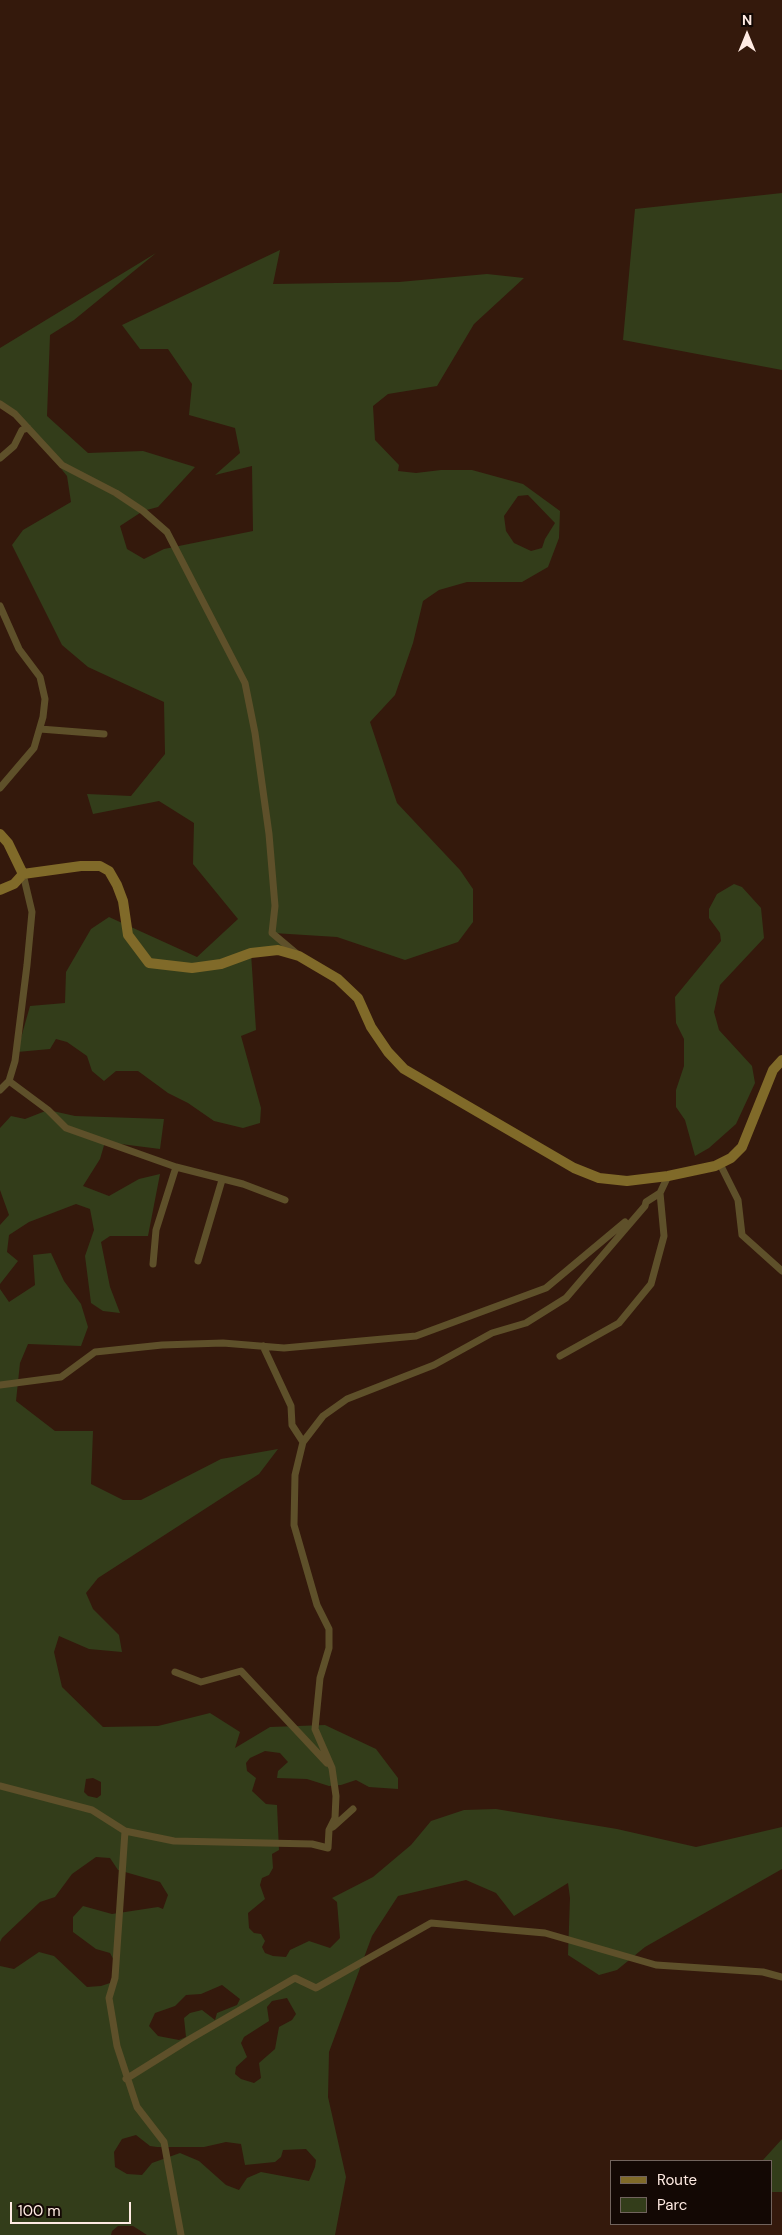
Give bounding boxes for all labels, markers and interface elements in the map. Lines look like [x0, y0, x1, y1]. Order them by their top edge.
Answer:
north arrow [722, 10, 772, 60]
text: N [742, 11, 752, 29]
legend [610, 2160, 772, 2225]
text: Route [657, 2170, 697, 2190]
scale bar [12, 2192, 134, 2224]
text: Parc [657, 2195, 687, 2215]
text: 100 m [18, 2201, 61, 2221]

